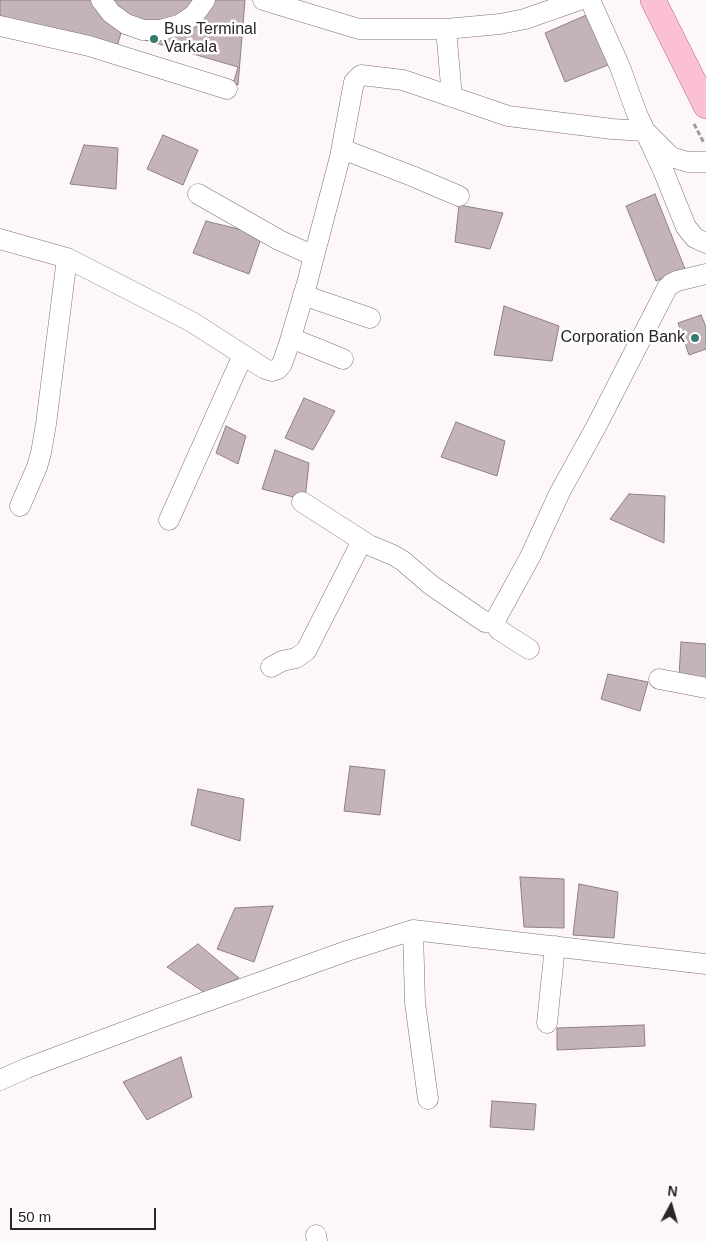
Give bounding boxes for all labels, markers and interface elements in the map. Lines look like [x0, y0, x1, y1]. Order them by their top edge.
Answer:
place label: Bus Terminal Varkala [164, 20, 256, 58]
marker: Bus Terminal Varkala [148, 33, 160, 45]
place label: Corporation Bank [560, 328, 685, 348]
marker: Corporation Bank [689, 332, 701, 344]
north arrow [646, 1181, 696, 1231]
text: N [667, 1183, 678, 1200]
scale bar [12, 1198, 159, 1230]
text: 50 m [18, 1208, 51, 1225]

